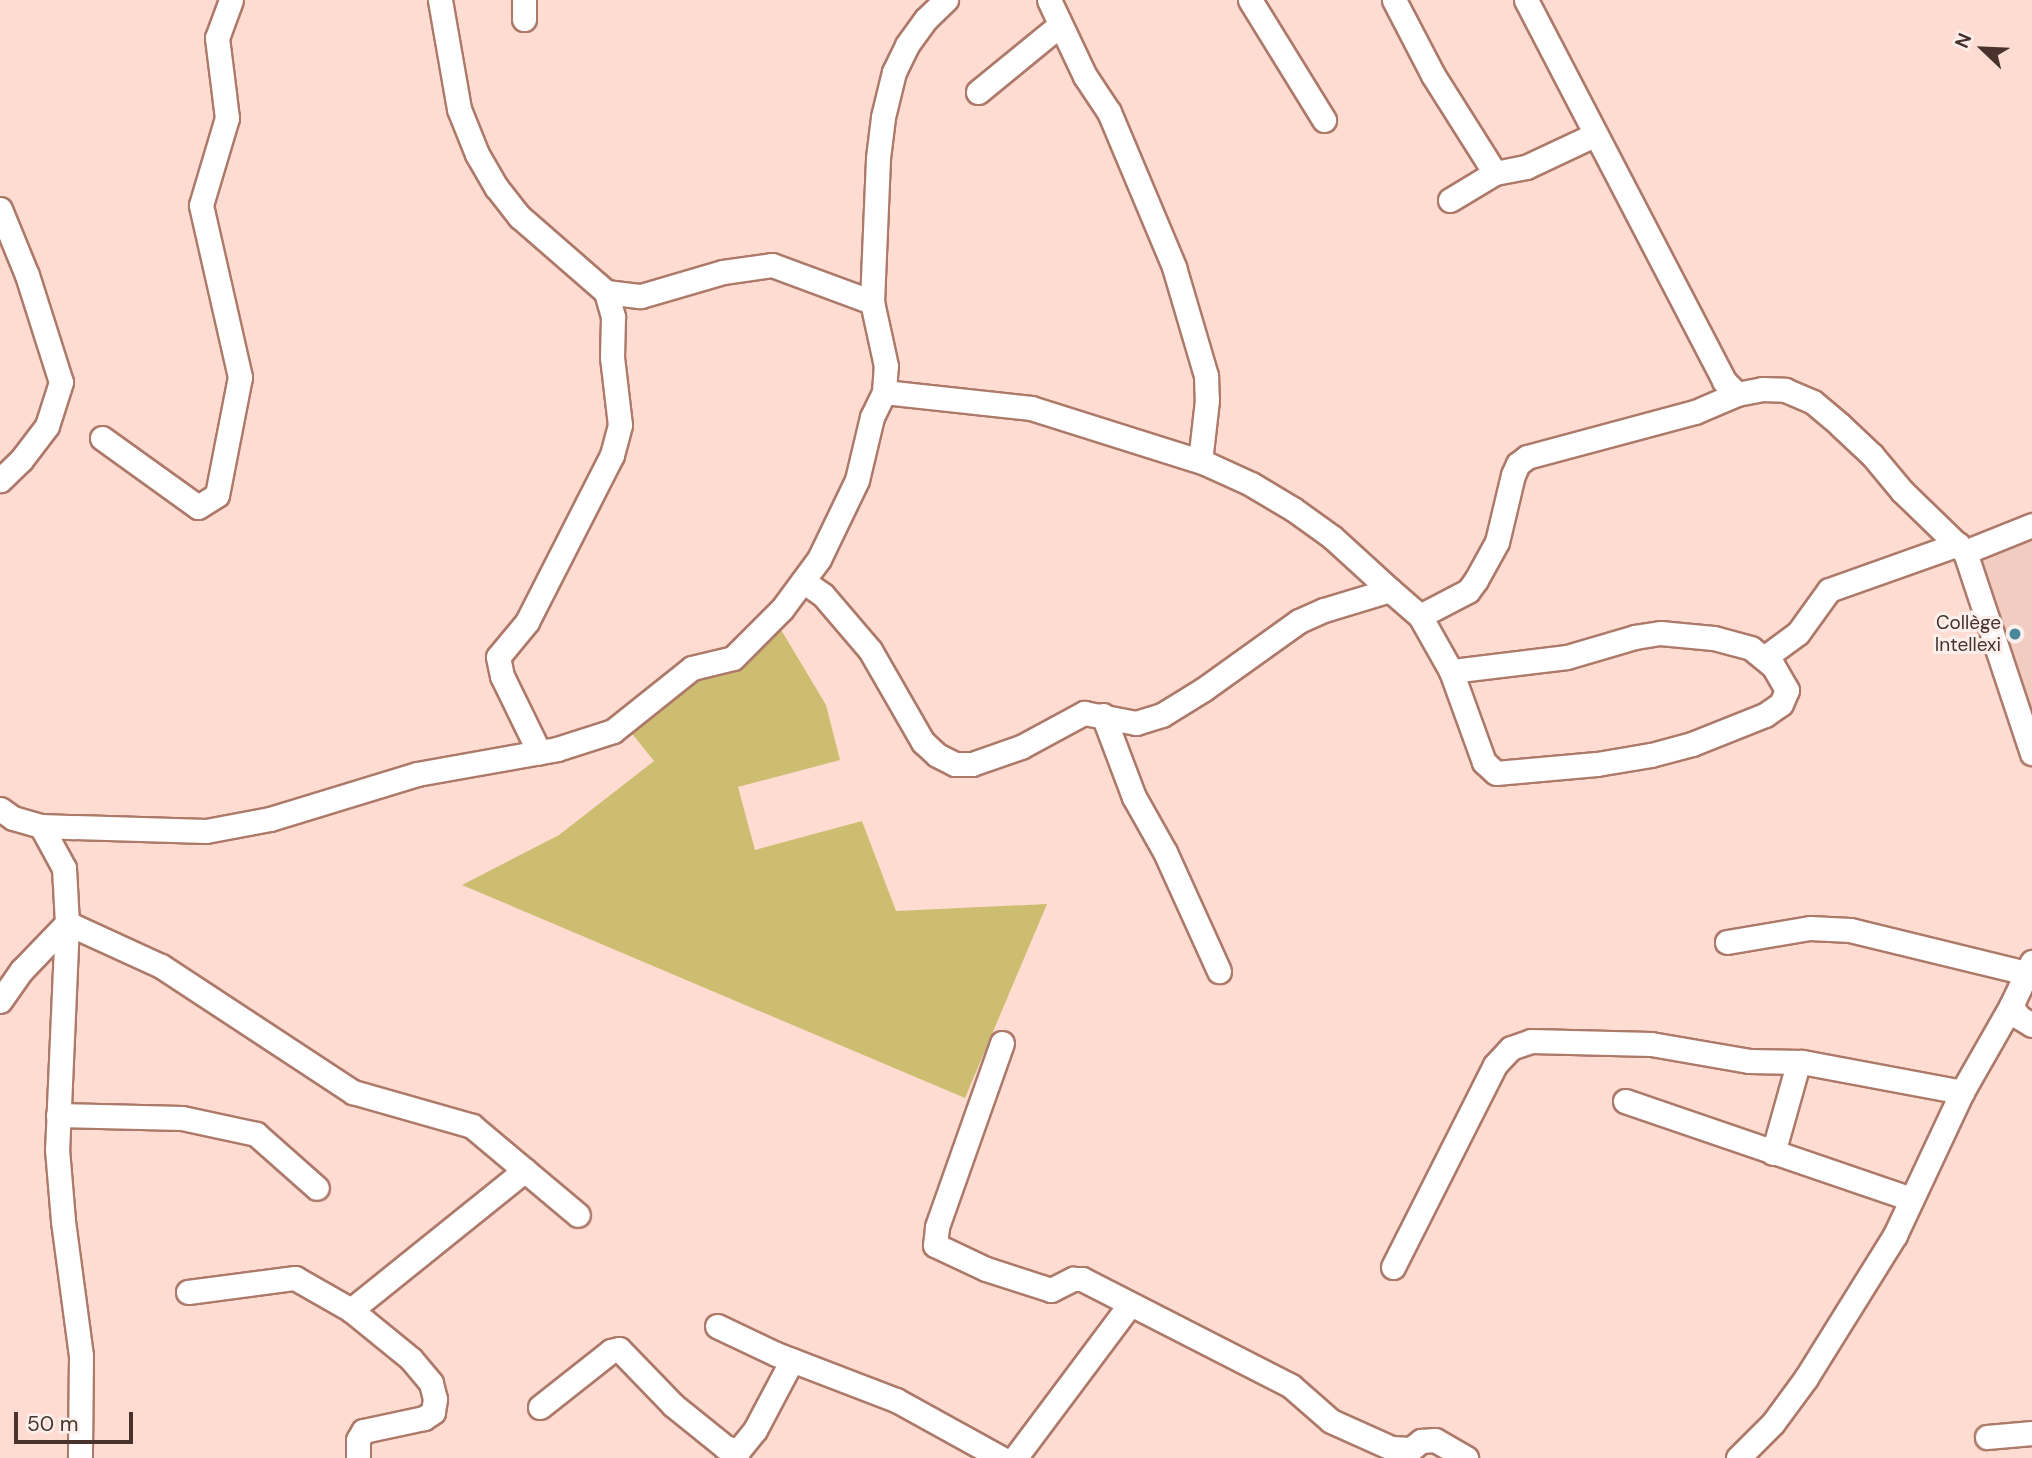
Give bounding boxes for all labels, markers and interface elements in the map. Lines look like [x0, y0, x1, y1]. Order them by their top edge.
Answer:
north arrow [1948, 14, 2018, 84]
text: N [1949, 29, 1977, 52]
place label: Collège Intellexi [1935, 612, 2001, 656]
marker: Collège Intellexi [2007, 626, 2023, 642]
scale bar [18, 1398, 136, 1442]
text: 50 m [27, 1410, 78, 1438]

